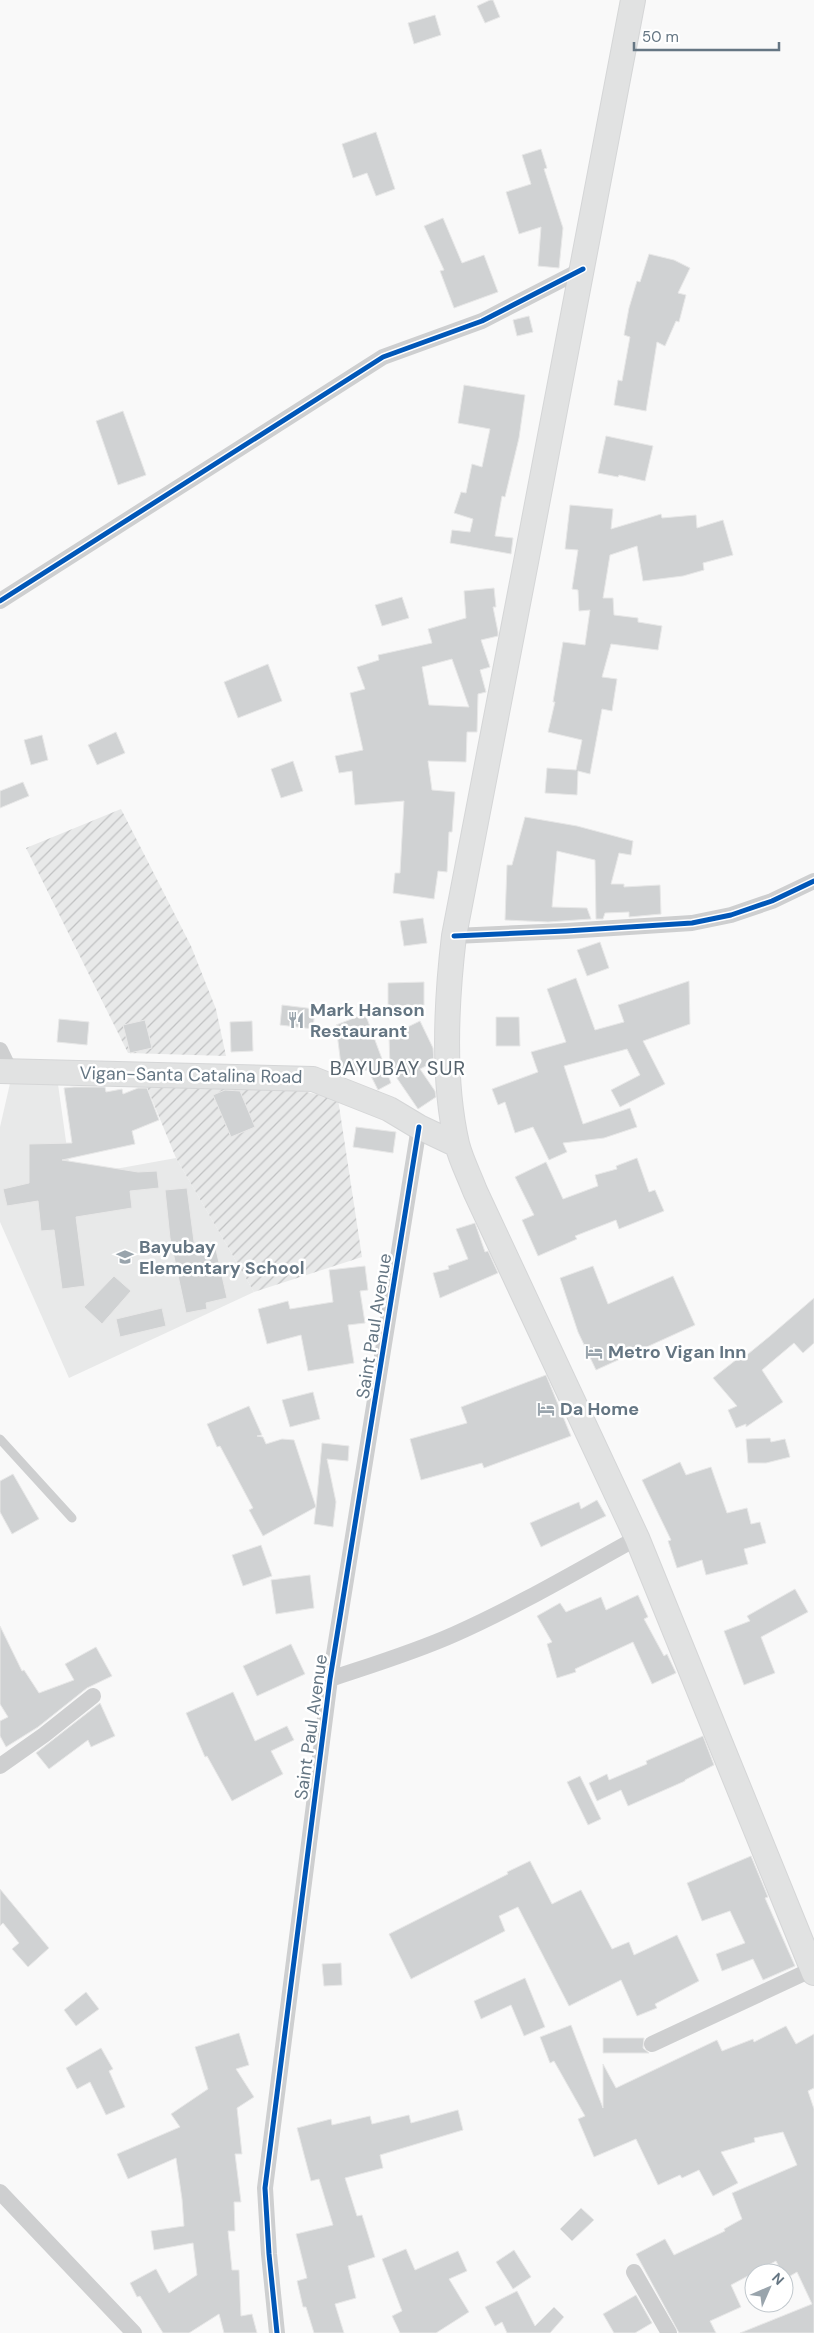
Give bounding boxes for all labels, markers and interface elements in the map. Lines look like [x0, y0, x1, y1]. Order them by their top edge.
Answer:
scale bar [634, 20, 779, 52]
text: 50 m [642, 27, 679, 47]
place label: Mark Hanson Restaurant [310, 998, 425, 1043]
restaurant icon: Mark Hanson Restaurant [286, 1010, 306, 1030]
district label: BAYUBAY SUR [330, 1055, 466, 1081]
street label: Vigan-Santa Catalina Road [79, 1061, 303, 1089]
place label: Bayubay Elementary School [139, 1235, 305, 1280]
school or university icon: Bayubay Elementary School [115, 1247, 135, 1267]
street label: Saint Paul Avenue [351, 1252, 397, 1400]
place label: Metro Vigan Inn [608, 1340, 746, 1364]
hotel icon: Metro Vigan Inn [584, 1342, 604, 1362]
place label: Da Home [560, 1397, 639, 1421]
hotel icon: Da Home [536, 1399, 556, 1419]
street label: Saint Paul Avenue [289, 1653, 333, 1801]
north arrow [744, 2263, 794, 2313]
text: N [768, 2269, 788, 2289]

